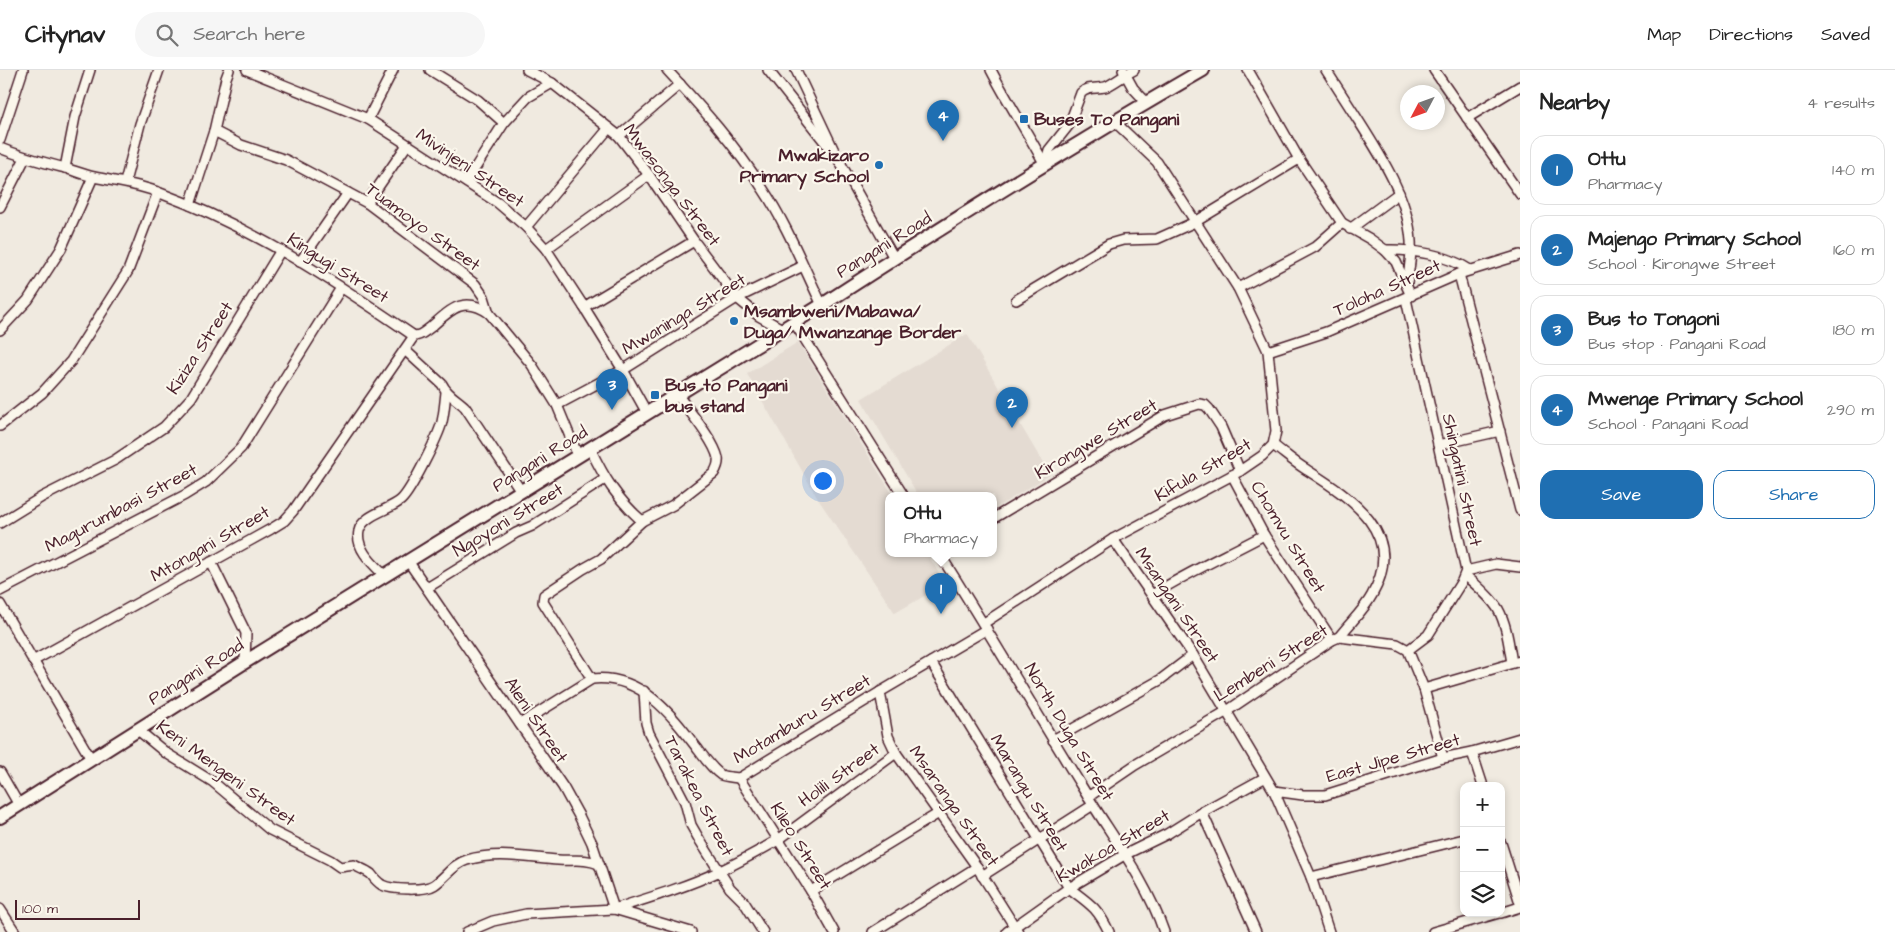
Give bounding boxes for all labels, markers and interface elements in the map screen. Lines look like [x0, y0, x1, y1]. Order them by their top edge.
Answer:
search box [135, 12, 485, 57]
text: Citynav [25, 18, 105, 52]
icon: search [153, 21, 181, 49]
text: Search here [193, 21, 305, 48]
text: Map [1647, 22, 1681, 47]
text: Directions [1709, 22, 1793, 47]
text: Saved [1821, 22, 1870, 47]
north arrow [1400, 85, 1445, 130]
text: Nearby [1540, 88, 1610, 117]
text: 4 results [1807, 92, 1875, 114]
pin: 4 [927, 100, 959, 141]
place label: Buses To Pangani [1034, 107, 1180, 133]
marker: Buses To Pangani [1018, 113, 1030, 125]
street label: Mwasonga Street [617, 118, 727, 253]
street label: Mivinjeni Street [411, 122, 530, 214]
place label: Mwakizaro Primary School [740, 143, 870, 190]
text: Ottu [1588, 146, 1626, 173]
marker: Mwakizaro Primary School [873, 159, 885, 171]
text: 1 [1556, 159, 1558, 181]
text: 140 m [1832, 159, 1874, 181]
text: Pharmacy [1588, 173, 1663, 195]
street label: Tuamoyo Street [360, 177, 486, 278]
street label: Pangani Road [831, 206, 937, 285]
text: Majengo Primary School [1588, 226, 1801, 253]
street label: Kingugi Street [282, 227, 394, 311]
text: 2 [1552, 239, 1562, 261]
text: 160 m [1833, 239, 1874, 261]
street label: Toloha Street [1329, 253, 1445, 323]
text: School · Kirongwe Street [1588, 253, 1775, 275]
street label: Mwaninga Street [617, 267, 752, 362]
street label: Kiziza Street [161, 296, 240, 399]
place label: Msambweni/Mabawa/ Duga/ Mwanzange Border [744, 299, 961, 346]
text: Bus to Tongoni [1588, 306, 1719, 333]
marker: Msambweni/Mabawa/ Duga/ Mwanzange Border [728, 315, 740, 327]
text: 3 [1553, 319, 1561, 341]
text: 180 m [1833, 319, 1874, 341]
text: Bus stop · Pangani Road [1588, 333, 1766, 355]
pin: 3 [596, 369, 628, 410]
place label: Bus to Pangani bus stand [665, 373, 788, 419]
text: Mwenge Primary School [1588, 386, 1803, 413]
pin: 2 [996, 387, 1028, 428]
marker: Bus to Pangani bus stand [649, 389, 661, 401]
street label: Kirongwe Street [1030, 392, 1163, 486]
text: 4 [1552, 399, 1562, 421]
text: 290 m [1827, 399, 1874, 421]
street label: Shingatini Street [1435, 411, 1488, 550]
text: School · Pangani Road [1588, 413, 1748, 435]
street label: Pangani Road [487, 420, 593, 499]
street label: Kifula Street [1150, 432, 1257, 508]
street label: Magurumbasi Street [40, 457, 203, 560]
your location [810, 468, 836, 494]
button: Save [1540, 470, 1703, 519]
button: Share [1713, 470, 1875, 519]
street label: Chomvu Street [1245, 476, 1332, 598]
street label: Ngoyoni Street [448, 477, 569, 564]
popup [885, 492, 997, 557]
street label: Mtongani Street [146, 499, 275, 589]
text: Ottu [904, 500, 941, 527]
text: Pharmacy [904, 527, 978, 549]
street label: Msangani Street [1128, 542, 1226, 669]
pin: 1 [925, 573, 957, 614]
street label: Lembeni Street [1209, 617, 1334, 708]
street label: Pangani Road [143, 633, 249, 712]
street label: North Duga Street [1017, 658, 1120, 807]
street label: Motamburu Street [728, 668, 876, 770]
street label: Aleni Street [498, 672, 574, 768]
street label: Keni Mengeni Street [151, 714, 301, 833]
street label: East Jipe Street [1323, 727, 1464, 789]
street label: Marangu Street [983, 729, 1074, 858]
street label: Tarakea Street [658, 731, 740, 861]
street label: Holili Street [793, 737, 885, 813]
street label: Msaranga Street [902, 741, 1005, 873]
map controls [1460, 782, 1505, 917]
button: + [1460, 782, 1505, 827]
street label: Kileo Street [764, 797, 838, 895]
street label: Kwakoa Street [1051, 803, 1175, 889]
button: − [1460, 827, 1505, 872]
button: layers [1460, 872, 1505, 917]
scale bar [15, 897, 140, 920]
text: 100 m [22, 899, 58, 919]

